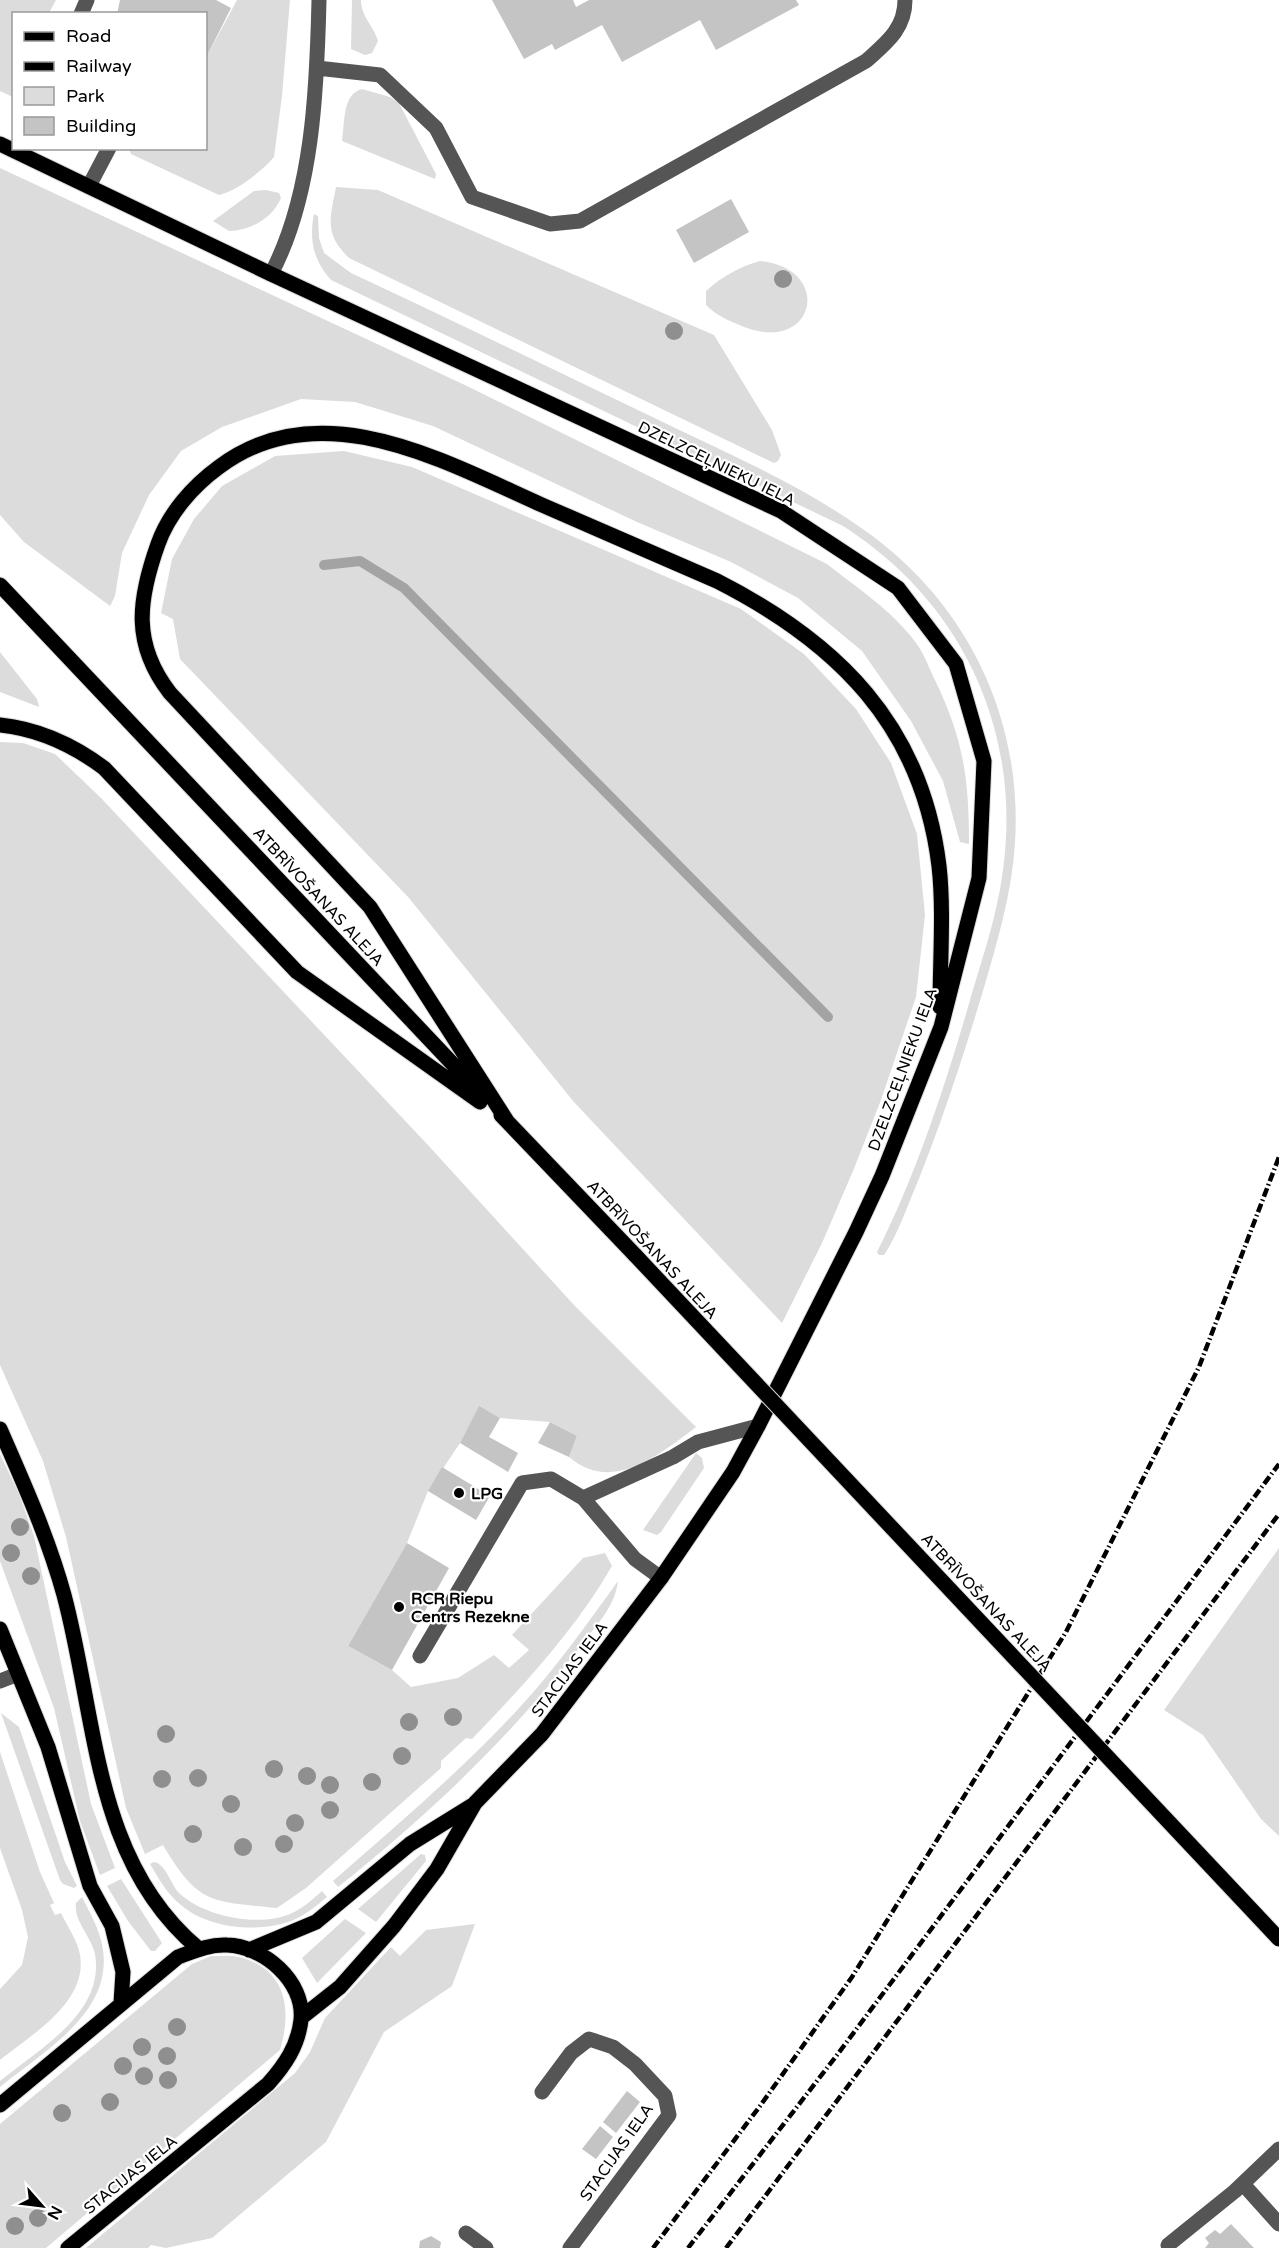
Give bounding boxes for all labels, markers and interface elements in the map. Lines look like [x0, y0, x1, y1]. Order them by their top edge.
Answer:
legend [12, 12, 207, 150]
text: Road [66, 25, 111, 47]
text: Railway [66, 55, 132, 77]
text: Park [66, 85, 105, 107]
text: Building [66, 115, 136, 137]
street label: DZELZCEĻNIEKU IELA [635, 417, 799, 511]
street label: ATBRĪVOŠANAS ALEJA [249, 823, 388, 970]
street label: DZELZCEĻNIEKU IELA [864, 985, 942, 1154]
street label: ATBRĪVOŠANAS ALEJA [583, 1176, 722, 1323]
place label: LPG [471, 1484, 503, 1504]
marker: LPG [452, 1486, 466, 1500]
street label: ATBRĪVOŠANAS ALEJA [917, 1529, 1056, 1676]
place label: RCR Riepu Centrs Rezekne [411, 1589, 530, 1627]
marker: RCR Riepu Centrs Rezekne [392, 1600, 406, 1614]
street label: STACIJAS IELA [527, 1618, 612, 1721]
street label: STACIJAS IELA [576, 2100, 658, 2205]
street label: STACIJAS IELA [80, 2131, 181, 2219]
north arrow [12, 2176, 72, 2236]
text: N [43, 2202, 66, 2223]

